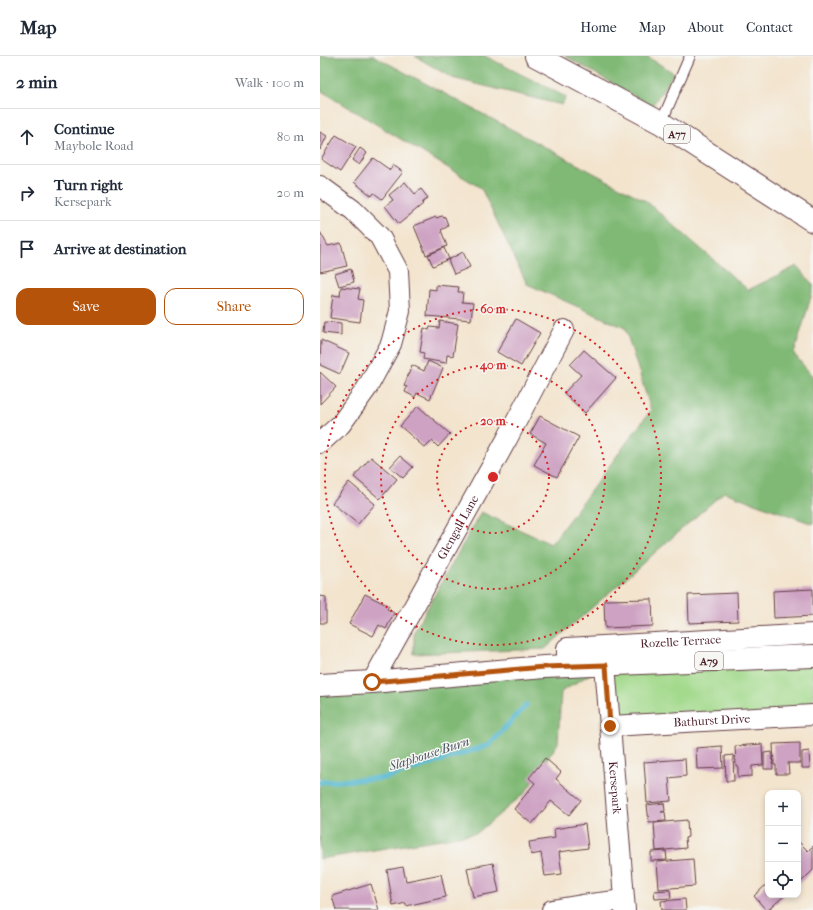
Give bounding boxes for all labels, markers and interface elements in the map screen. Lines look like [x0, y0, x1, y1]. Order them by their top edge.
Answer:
text: Map [20, 17, 56, 39]
text: Home [580, 19, 617, 36]
text: Map [639, 19, 666, 36]
text: About [688, 19, 724, 36]
text: Contact [746, 19, 793, 36]
text: 2 min [16, 72, 57, 92]
text: Walk · 100 m [235, 75, 304, 90]
text: Continue [54, 120, 114, 138]
road number: A77 [664, 125, 690, 143]
icon: ahead [16, 126, 38, 148]
text: 80 m [277, 129, 304, 144]
text: Maybole Road [54, 138, 134, 153]
text: Turn right [54, 176, 123, 194]
icon: right [16, 182, 38, 204]
text: 20 m [277, 185, 304, 200]
text: Kersepark [54, 194, 112, 209]
icon: arrive [16, 238, 38, 260]
text: Arrive at destination [54, 240, 186, 258]
button: Save [16, 288, 156, 325]
button: Share [164, 288, 304, 325]
text: 60 m [480, 302, 507, 316]
text: 40 m [479, 358, 507, 373]
text: 20 m [480, 414, 507, 428]
centre of rings [486, 470, 500, 484]
street label: Glengall Lane [434, 493, 481, 562]
street label: Rozelle Terrace [640, 632, 722, 651]
road number: A79 [695, 652, 723, 670]
route start [363, 673, 381, 691]
street label: Bathurst Drive [673, 711, 751, 730]
route end [601, 717, 619, 735]
water label: Slaphouse Burn [386, 733, 471, 774]
street label: Kersepark [606, 760, 624, 815]
map controls [765, 790, 801, 898]
button: + [765, 790, 801, 826]
button: − [765, 826, 801, 862]
button: locate [765, 862, 801, 898]

